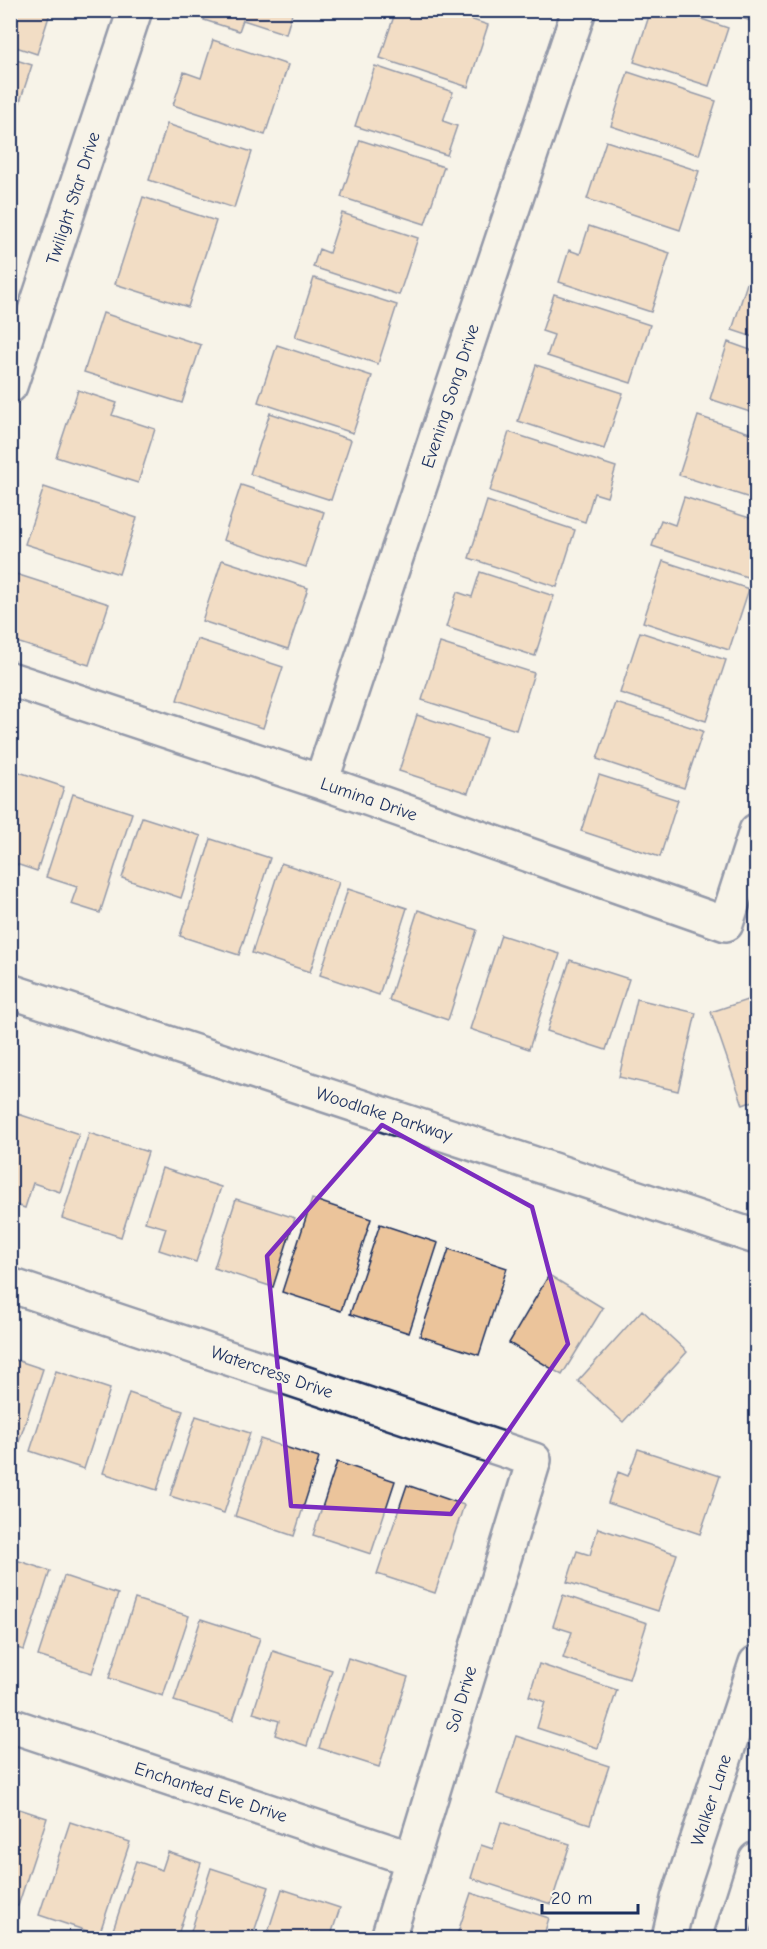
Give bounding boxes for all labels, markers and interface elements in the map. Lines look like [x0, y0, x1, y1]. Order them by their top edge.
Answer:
street label: Twilight Star Drive [42, 129, 105, 267]
street label: Evening Song Drive [417, 321, 484, 471]
street label: Lumina Drive [318, 773, 420, 826]
street label: Woodlake Parkway [313, 1083, 456, 1147]
street label: Watercress Drive [208, 1342, 336, 1403]
street label: Sol Drive [441, 1663, 481, 1735]
street label: Walker Lane [687, 1752, 736, 1849]
street label: Enchanted Eve Drive [132, 1758, 290, 1827]
scale bar [542, 1877, 638, 1915]
text: 20 m [551, 1888, 592, 1909]

